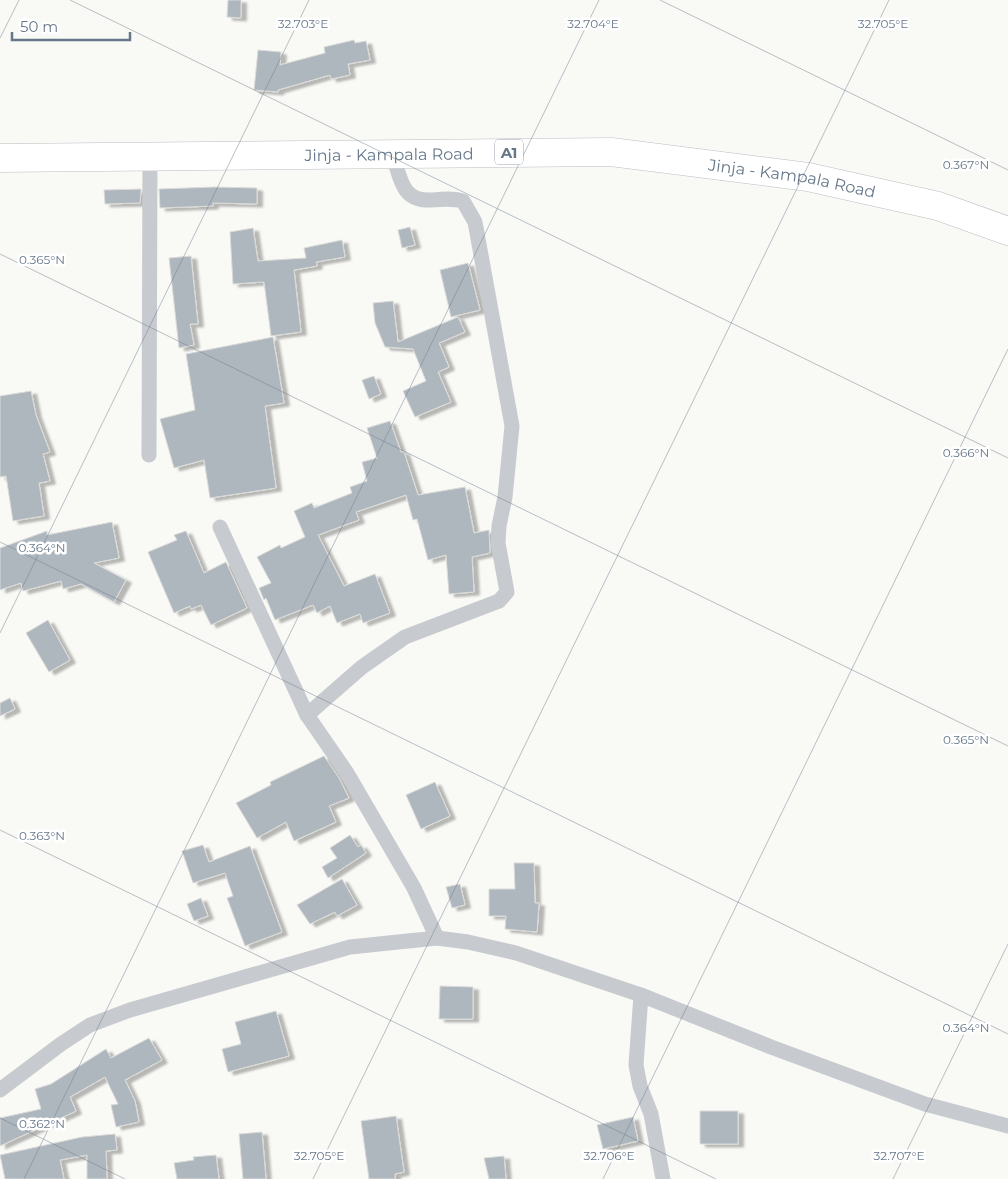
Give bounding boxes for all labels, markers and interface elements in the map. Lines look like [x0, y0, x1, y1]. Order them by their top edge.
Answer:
scale bar [12, 10, 130, 42]
text: 32.703°E [278, 16, 328, 31]
text: 32.704°E [567, 16, 619, 31]
text: 32.705°E [858, 16, 908, 31]
text: 50 m [20, 17, 58, 36]
road number: A1 [495, 140, 523, 164]
street label: Jinja - Kampala Road [303, 144, 474, 165]
street label: Jinja - Kampala Road [706, 155, 877, 201]
text: 0.367°N [943, 157, 989, 172]
text: 0.365°N [19, 252, 65, 267]
text: 0.366°N [943, 445, 989, 460]
text: 0.364°N [19, 540, 65, 555]
text: 0.365°N [943, 732, 989, 747]
text: 0.363°N [19, 828, 65, 843]
text: 0.364°N [943, 1020, 989, 1035]
text: 0.362°N [19, 1116, 65, 1131]
text: 32.705°E [294, 1148, 344, 1163]
text: 32.706°E [584, 1148, 634, 1163]
text: 32.707°E [874, 1148, 924, 1163]

